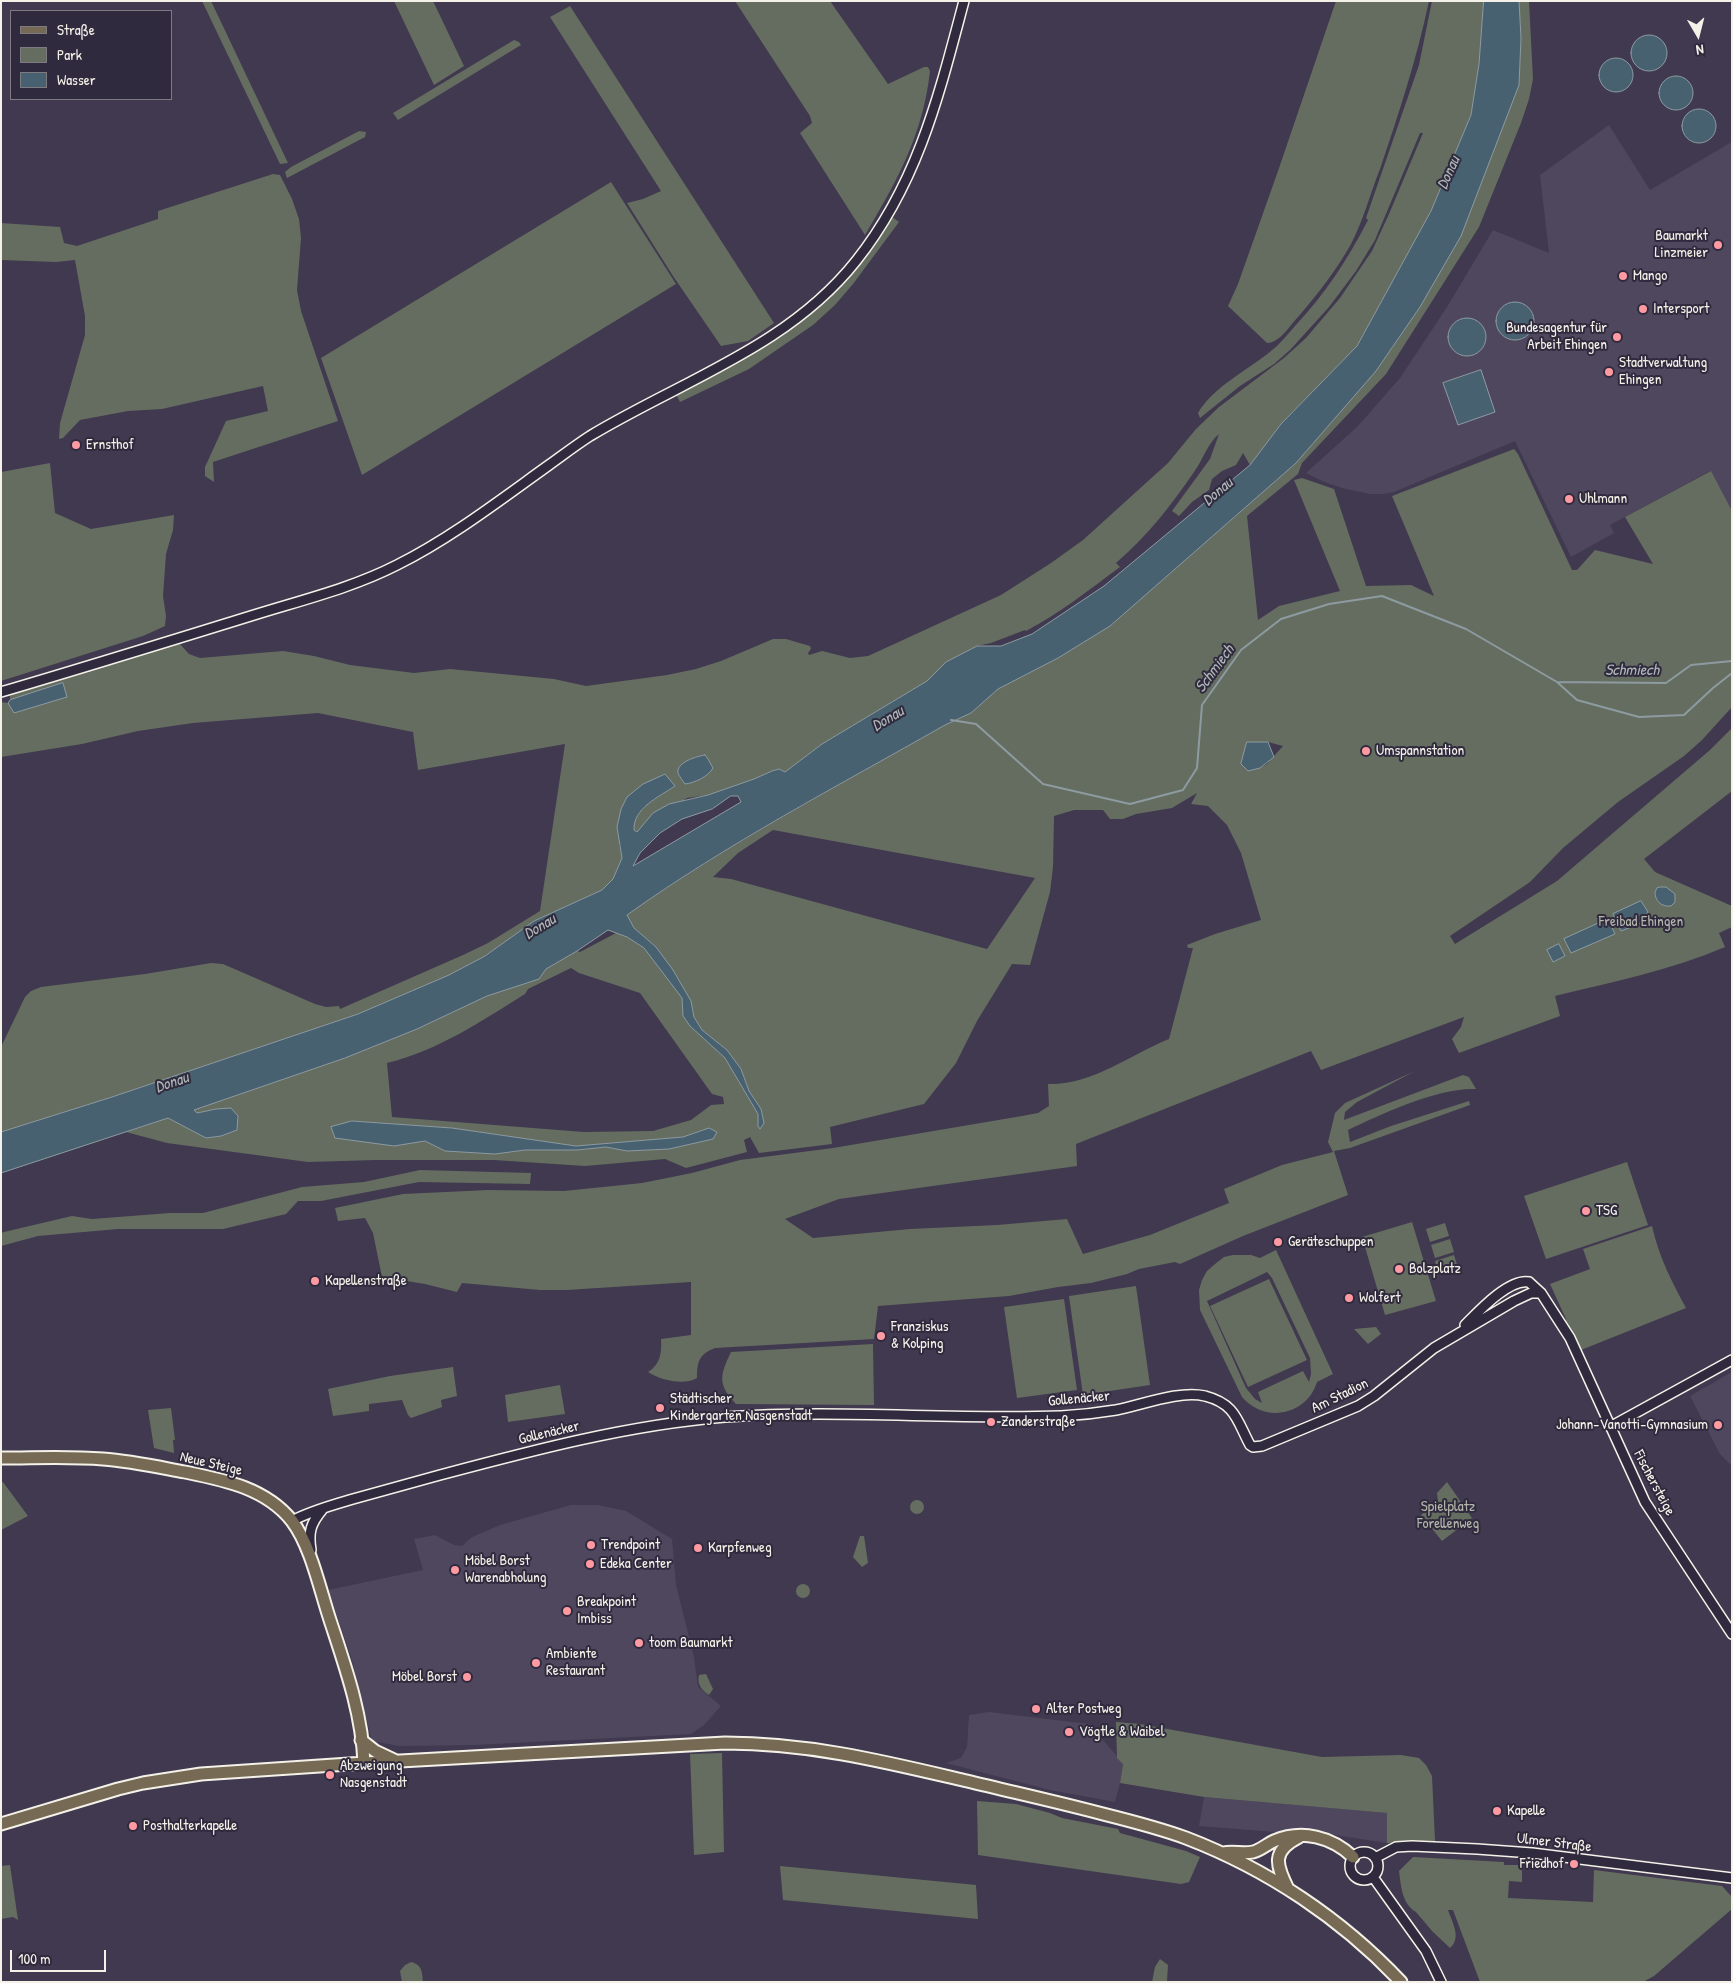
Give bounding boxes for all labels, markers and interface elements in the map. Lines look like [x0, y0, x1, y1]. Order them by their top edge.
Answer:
legend [10, 10, 172, 100]
north arrow [1673, 10, 1723, 60]
text: Straße [57, 19, 95, 40]
text: N [1695, 40, 1705, 60]
text: Park [57, 44, 82, 65]
text: Wasser [57, 69, 95, 90]
water label: Donau [1433, 154, 1465, 192]
place label: Baumarkt Linzmeier [1655, 227, 1708, 262]
marker: Baumarkt Linzmeier [1712, 239, 1724, 251]
place label: Mango [1633, 267, 1667, 285]
marker: Mango [1617, 270, 1629, 282]
place label: Intersport [1653, 300, 1709, 318]
marker: Intersport [1637, 303, 1649, 315]
place label: Bundesagentur für Arbeit Ehingen [1506, 319, 1607, 354]
marker: Bundesagentur für Arbeit Ehingen [1611, 331, 1623, 343]
place label: Stadtverwaltung Ehingen [1619, 354, 1707, 389]
marker: Stadtverwaltung Ehingen [1603, 366, 1615, 378]
place label: Ernsthof [86, 436, 134, 454]
marker: Ernsthof [70, 439, 82, 451]
water label: Donau [1199, 474, 1237, 510]
place label: Uhlmann [1579, 490, 1627, 508]
marker: Uhlmann [1563, 493, 1575, 505]
water label: Schmiech [1191, 642, 1239, 696]
water label: Schmiech [1605, 661, 1659, 681]
water label: Donau [869, 702, 907, 736]
place label: Umspannstation [1376, 742, 1464, 760]
marker: Umspannstation [1360, 745, 1372, 757]
water label: Donau [521, 910, 559, 944]
park label: Freibad Ehingen [1599, 913, 1683, 931]
water label: Donau [153, 1068, 191, 1098]
place label: TSG [1596, 1202, 1617, 1220]
marker: TSG [1580, 1205, 1592, 1217]
place label: Geräteschuppen [1288, 1233, 1373, 1251]
marker: Geräteschuppen [1272, 1236, 1284, 1248]
place label: Bolzplatz [1409, 1260, 1461, 1278]
marker: Bolzplatz [1393, 1263, 1405, 1275]
place label: Kapellenstraße [325, 1272, 407, 1290]
marker: Kapellenstraße [309, 1275, 321, 1287]
place label: Wolfert [1359, 1289, 1401, 1307]
marker: Wolfert [1343, 1292, 1355, 1304]
place label: Franziskus & Kolping [891, 1318, 949, 1353]
marker: Franziskus & Kolping [875, 1330, 887, 1342]
street label: Am Stadion [1309, 1375, 1371, 1417]
street label: Gollenäcker [1047, 1387, 1111, 1411]
place label: Städtischer Kindergarten Nasgenstadt [670, 1390, 812, 1425]
marker: Städtischer Kindergarten Nasgenstadt [654, 1402, 666, 1414]
place label: Zanderstraße [1001, 1413, 1075, 1431]
marker: Zanderstraße [985, 1416, 997, 1428]
place label: Johann-Vanotti-Gymnasium [1556, 1416, 1708, 1434]
street label: Gollenäcker [517, 1417, 581, 1449]
marker: Johann-Vanotti-Gymnasium [1712, 1419, 1724, 1431]
street label: Fischersteige [1629, 1447, 1679, 1519]
street label: Neue Steige [178, 1448, 244, 1480]
park label: Spielplatz Forellenweg [1417, 1498, 1479, 1533]
place label: Trendpoint [601, 1536, 660, 1554]
marker: Trendpoint [585, 1539, 597, 1551]
place label: Karpfenweg [708, 1539, 772, 1557]
marker: Karpfenweg [692, 1542, 704, 1554]
place label: Möbel Borst Warenabholung [465, 1552, 546, 1587]
place label: Edeka Center [600, 1555, 672, 1573]
marker: Edeka Center [584, 1558, 596, 1570]
marker: Möbel Borst Warenabholung [449, 1564, 461, 1576]
place label: Breakpoint Imbiss [577, 1593, 636, 1628]
marker: Breakpoint Imbiss [561, 1605, 573, 1617]
place label: toom Baumarkt [649, 1634, 733, 1652]
marker: toom Baumarkt [633, 1637, 645, 1649]
place label: Ambiente Restaurant [546, 1645, 605, 1680]
marker: Ambiente Restaurant [530, 1657, 542, 1669]
place label: Möbel Borst [392, 1668, 457, 1686]
marker: Möbel Borst [461, 1671, 473, 1683]
place label: Alter Postweg [1046, 1700, 1121, 1718]
marker: Alter Postweg [1030, 1703, 1042, 1715]
place label: Vögtle & Waibel [1079, 1723, 1165, 1741]
marker: Vögtle & Waibel [1063, 1726, 1075, 1738]
place label: Abzweigung Nasgenstadt [340, 1757, 407, 1792]
marker: Abzweigung Nasgenstadt [324, 1769, 336, 1781]
place label: Kapelle [1507, 1802, 1546, 1820]
marker: Kapelle [1491, 1805, 1503, 1817]
place label: Posthalterkapelle [143, 1817, 237, 1835]
marker: Posthalterkapelle [127, 1820, 139, 1832]
street label: Ulmer Straße [1516, 1829, 1592, 1857]
place label: Friedhof [1520, 1855, 1564, 1873]
marker: Friedhof [1568, 1858, 1580, 1870]
scale bar [12, 1940, 109, 1972]
text: 100 m [18, 1948, 51, 1969]

